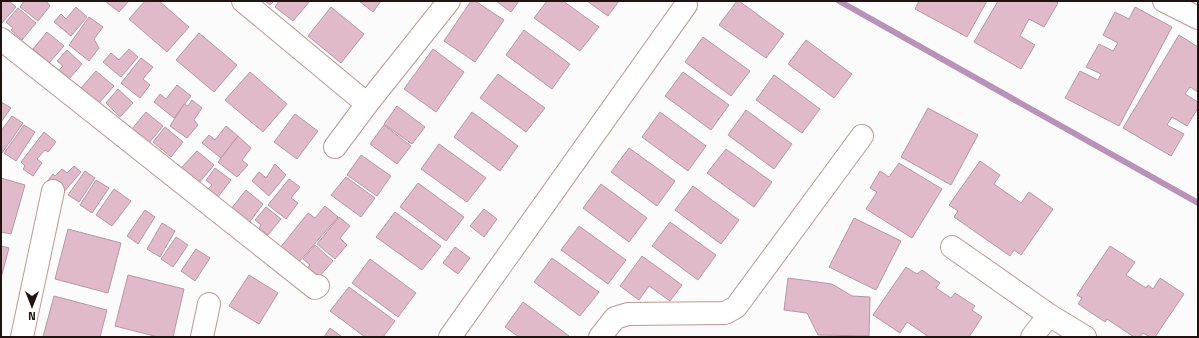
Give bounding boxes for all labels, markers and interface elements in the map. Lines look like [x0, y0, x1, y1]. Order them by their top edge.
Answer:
north arrow [12, 286, 52, 326]
text: N [28, 308, 36, 324]

